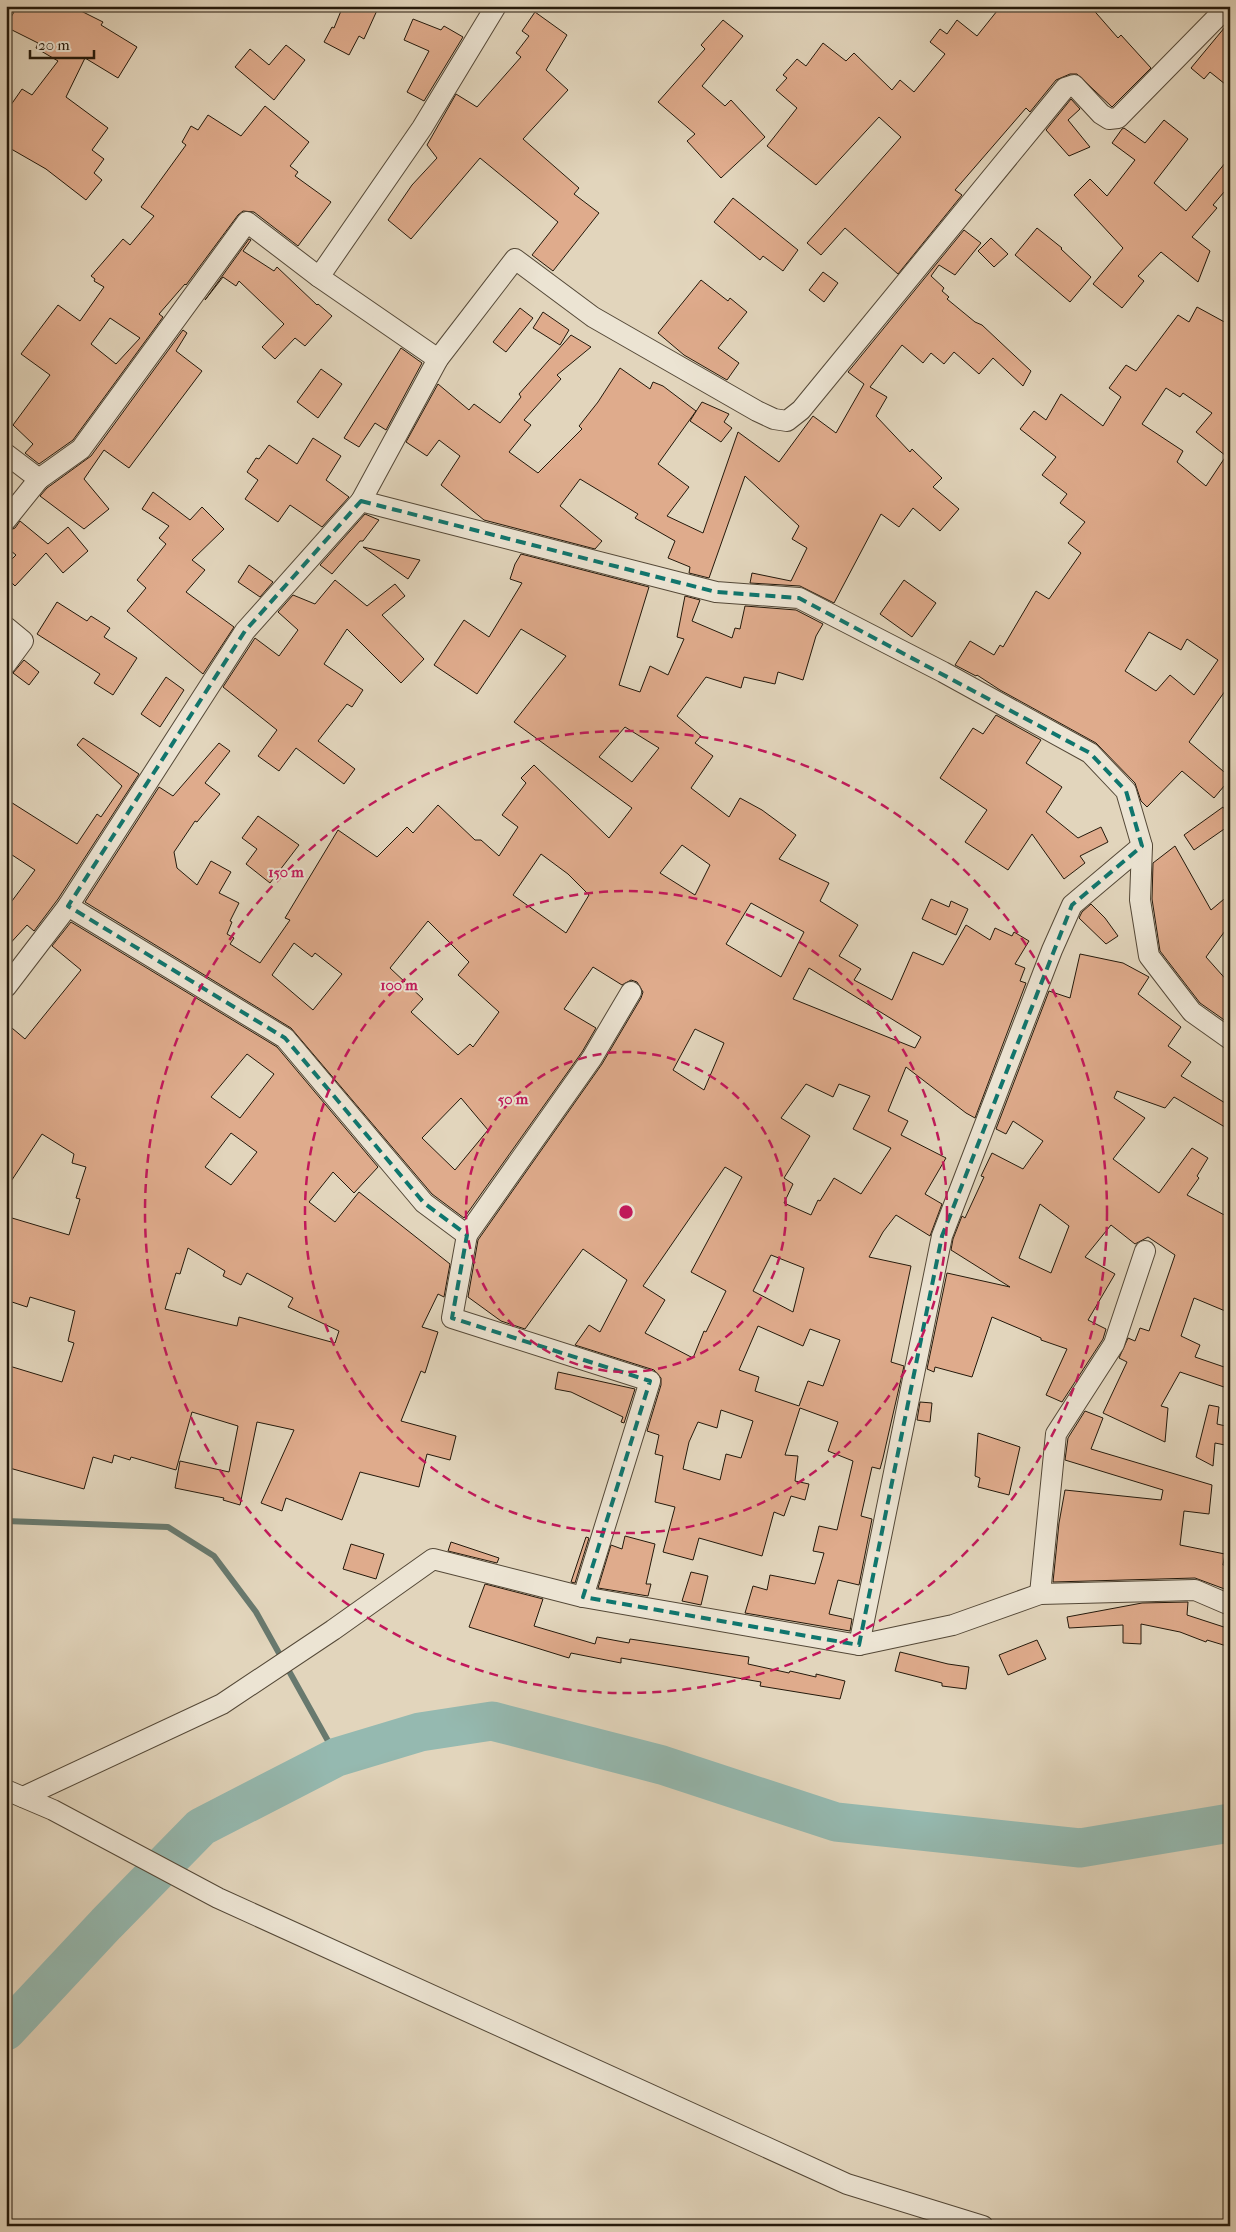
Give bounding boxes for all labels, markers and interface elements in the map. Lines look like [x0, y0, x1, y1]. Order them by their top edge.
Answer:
scale bar [30, 28, 94, 60]
text: 20 m [38, 36, 70, 54]
text: 150 m [268, 863, 304, 881]
text: 100 m [380, 976, 418, 994]
text: 50 m [498, 1090, 529, 1108]
centre of rings [617, 1203, 635, 1221]

